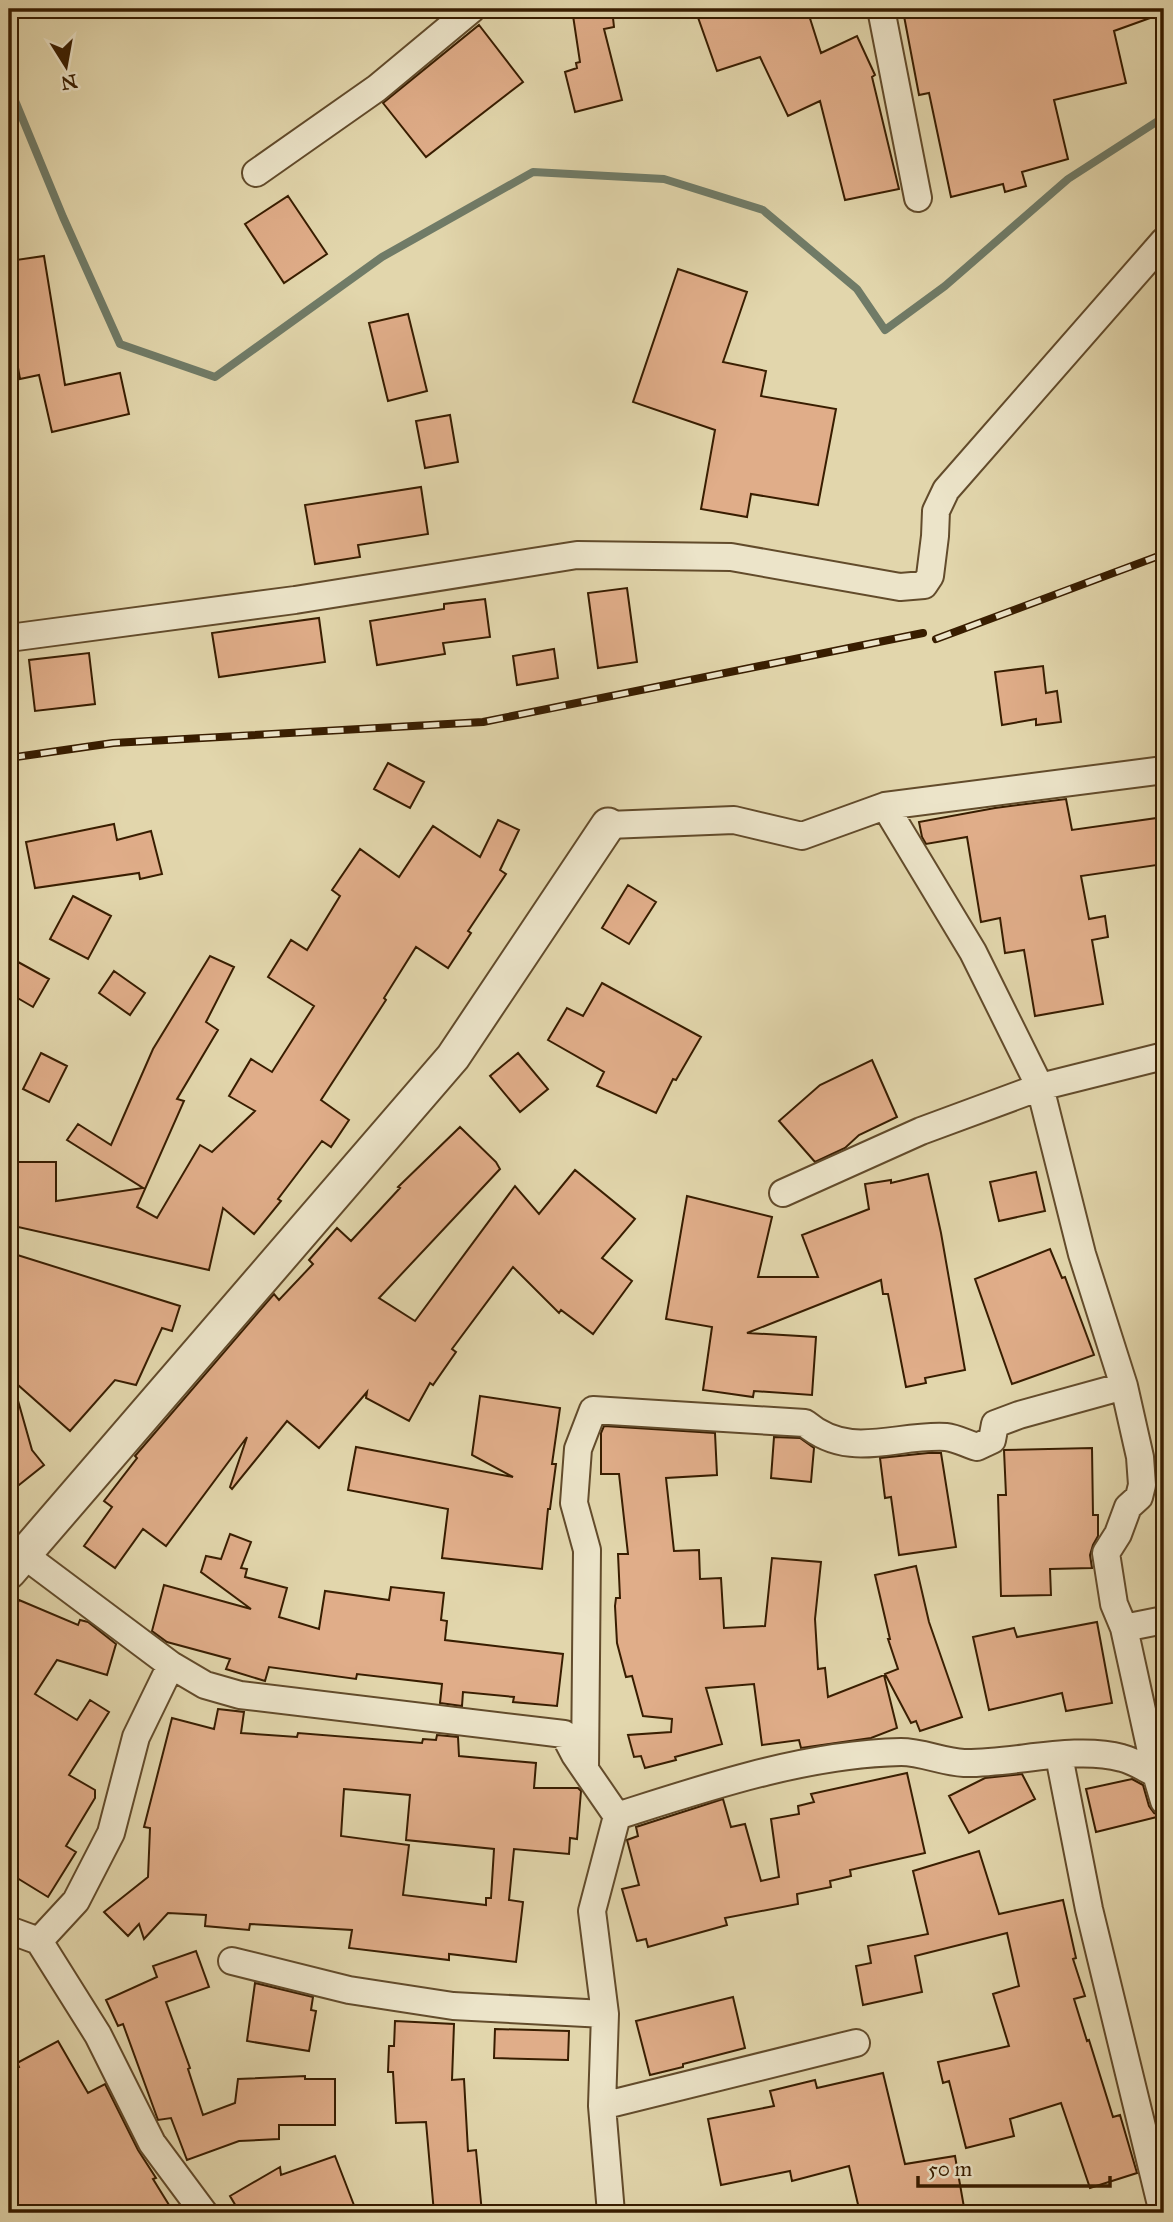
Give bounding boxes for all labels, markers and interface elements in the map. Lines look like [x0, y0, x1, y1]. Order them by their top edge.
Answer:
north arrow [32, 32, 102, 102]
text: N [59, 69, 79, 95]
scale bar [918, 2145, 1110, 2189]
text: 50 m [928, 2156, 973, 2182]

